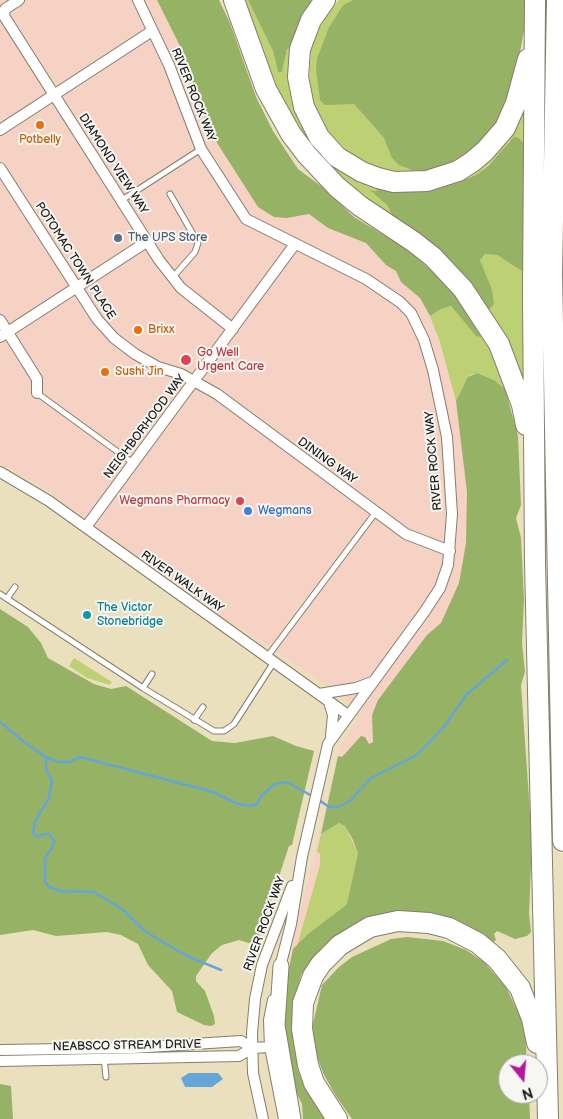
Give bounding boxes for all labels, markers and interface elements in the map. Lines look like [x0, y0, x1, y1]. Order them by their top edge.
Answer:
street label: RIVER ROCK WAY [168, 46, 218, 144]
street label: DIAMOND VIEW WAY [75, 111, 151, 217]
marker: Potbelly [34, 119, 46, 131]
place label: Potbelly [19, 133, 61, 147]
street label: POTOMAC TOWN PLACE [32, 200, 118, 322]
place label: The UPS Store [128, 231, 207, 245]
marker: The UPS Store [112, 232, 124, 244]
place label: Brixx [148, 323, 175, 337]
marker: Brixx [132, 324, 144, 336]
place label: Go Well Urgent Care [197, 346, 264, 374]
marker: Go Well Urgent Care [179, 353, 193, 367]
place label: Sushi Jin [115, 365, 164, 379]
marker: Sushi Jin [99, 366, 111, 378]
street label: NEIGHBORHOOD WAY [101, 372, 189, 482]
street label: RIVER ROCK WAY [422, 411, 446, 511]
street label: DINING WAY [295, 435, 359, 487]
place label: Wegmans Pharmacy [119, 494, 230, 508]
marker: Wegmans Pharmacy [234, 495, 246, 507]
place label: Wegmans [258, 504, 312, 518]
marker: Wegmans [242, 505, 254, 517]
street label: RIVER WALK WAY [138, 548, 226, 616]
place label: The Victor Stonebridge [97, 601, 163, 629]
marker: The Victor Stonebridge [81, 609, 93, 621]
street label: RIVER ROCK WAY [241, 875, 289, 973]
street label: NEABSCO STREAM DRIVE [53, 1038, 201, 1054]
north arrow [498, 1054, 548, 1104]
text: N [520, 1083, 535, 1103]

